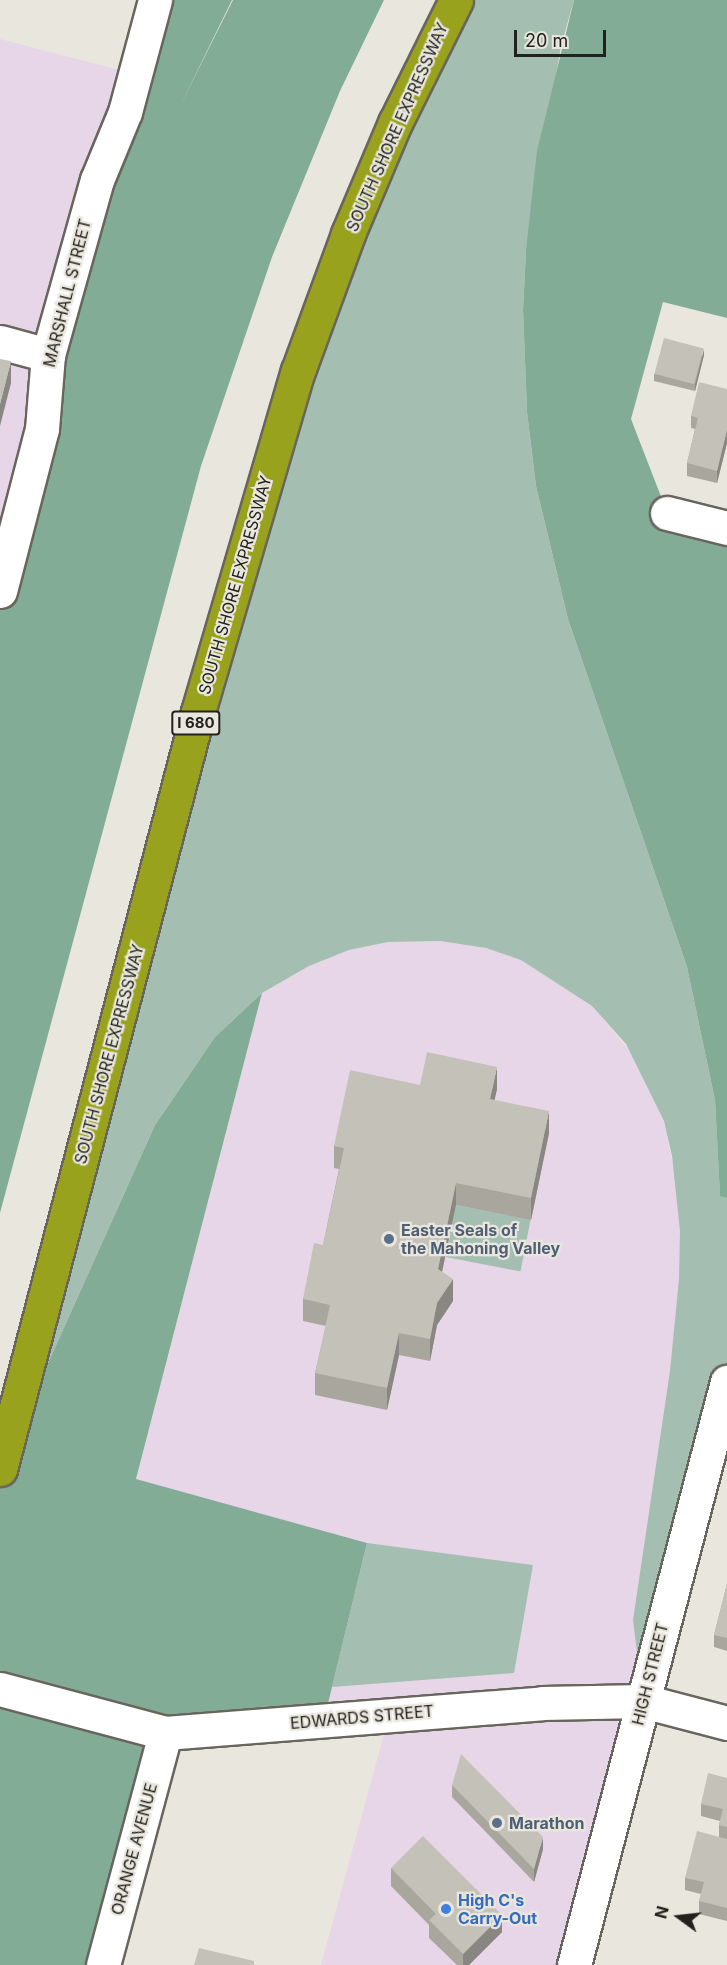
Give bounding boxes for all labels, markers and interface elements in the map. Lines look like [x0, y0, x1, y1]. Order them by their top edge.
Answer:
scale bar [517, 18, 608, 56]
street label: SOUTH SHORE EXPRESSWAY [342, 20, 452, 234]
text: 20 m [525, 30, 568, 51]
street label: MARSHALL STREET [39, 217, 95, 369]
street label: SOUTH SHORE EXPRESSWAY [195, 473, 275, 697]
road number: I 680 [170, 711, 222, 735]
street label: SOUTH SHORE EXPRESSWAY [70, 942, 148, 1166]
place label: Easter Seals of the Mahoning Valley [401, 1220, 560, 1258]
marker: Easter Seals of the Mahoning Valley [382, 1232, 396, 1246]
street label: HIGH STREET [628, 1621, 672, 1727]
street label: EDWARDS STREET [289, 1701, 435, 1733]
street label: ORANGE AVENUE [107, 1781, 161, 1917]
place label: Marathon [509, 1813, 584, 1833]
marker: Marathon [490, 1816, 504, 1830]
north arrow [649, 1887, 709, 1947]
place label: High C's Carry-Out [458, 1890, 537, 1928]
marker: High C's Carry-Out [439, 1902, 453, 1916]
text: N [650, 1904, 673, 1921]

